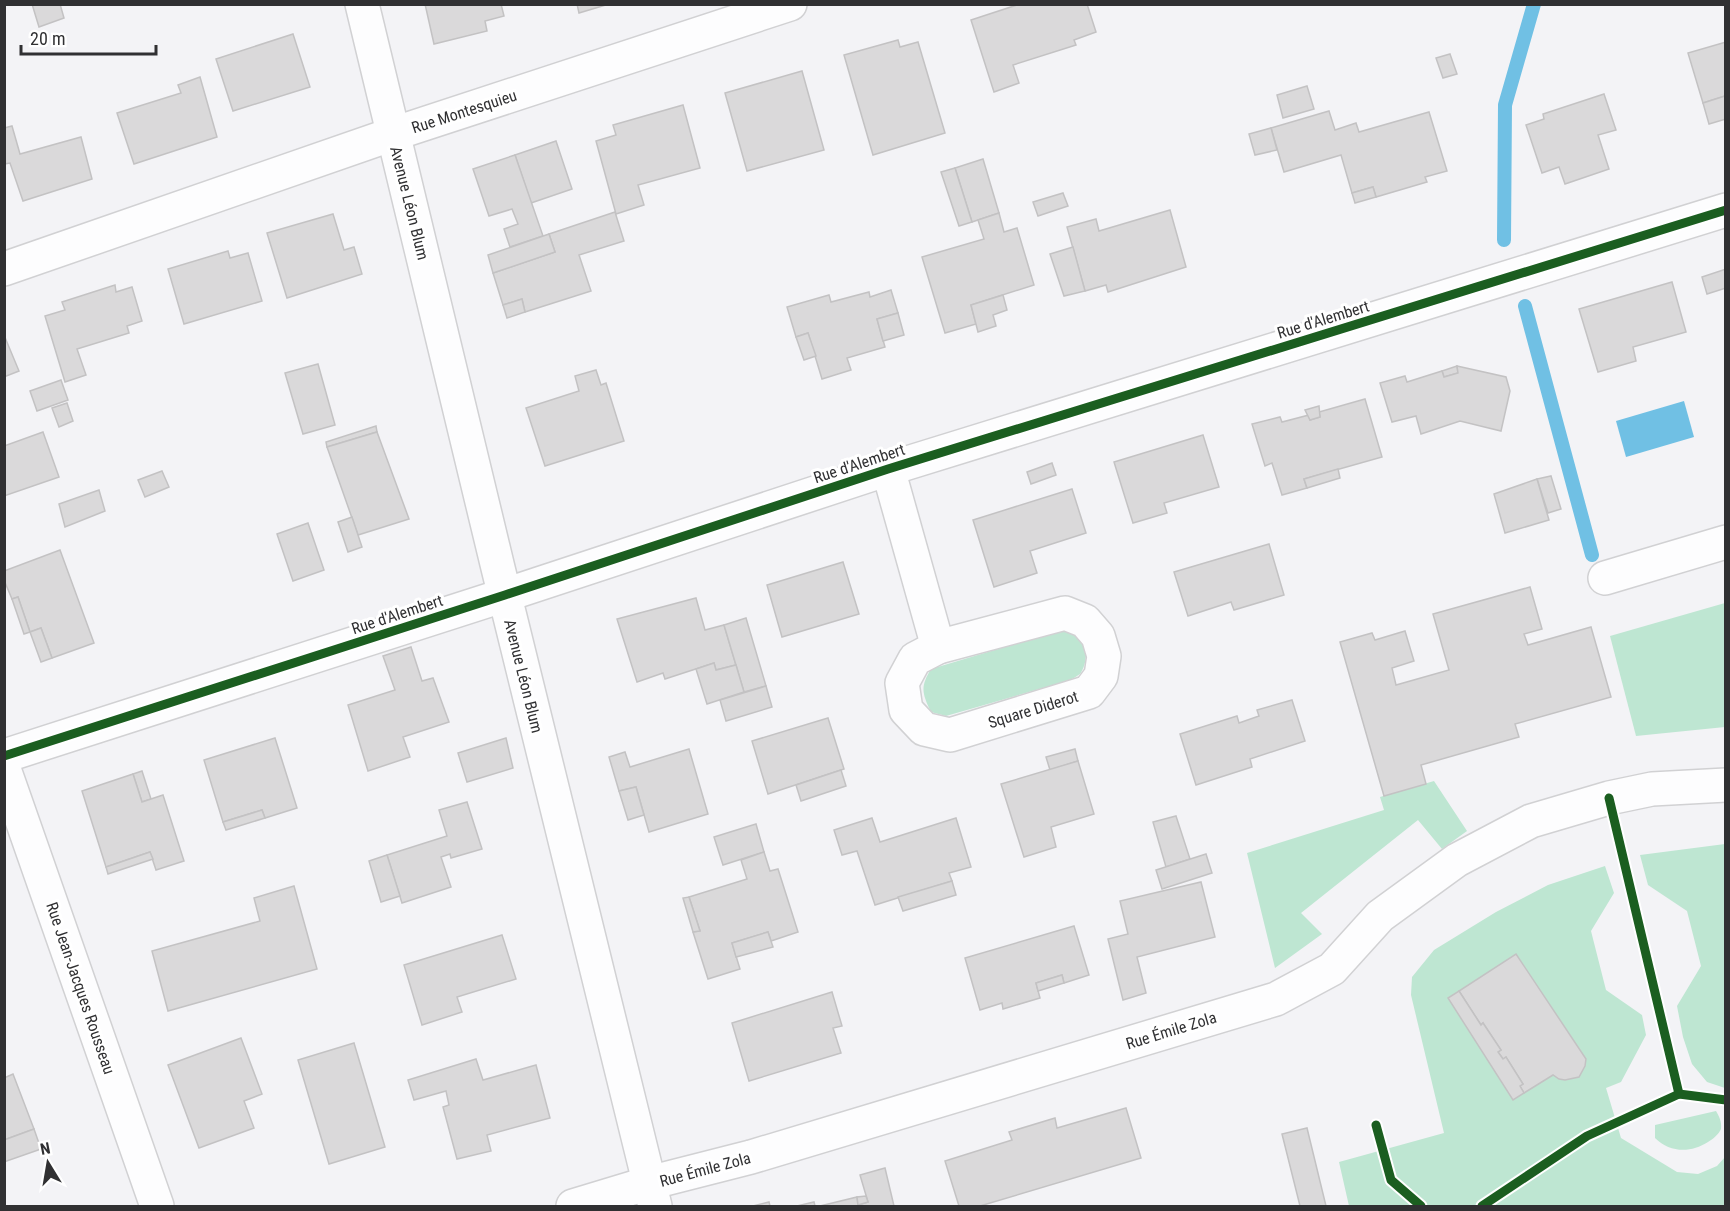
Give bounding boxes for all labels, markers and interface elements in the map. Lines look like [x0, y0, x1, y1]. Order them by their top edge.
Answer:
scale bar [21, 18, 156, 56]
text: 20 m [30, 28, 65, 49]
street label: Rue Montesquieu [409, 86, 519, 137]
street label: Avenue Léon Blum [386, 144, 433, 262]
street label: Rue d'Alembert [1275, 296, 1372, 342]
street label: Rue d'Alembert [811, 440, 908, 487]
street label: Rue d'Alembert [349, 591, 446, 638]
street label: Avenue Léon Blum [500, 617, 547, 735]
street label: Square Diderot [986, 687, 1081, 732]
street label: Rue Jean-Jacques Rousseau [42, 900, 119, 1077]
street label: Rue Émile Zola [1124, 1008, 1219, 1053]
north arrow [18, 1133, 78, 1193]
text: N [39, 1139, 52, 1159]
street label: Rue Émile Zola [658, 1148, 753, 1191]

